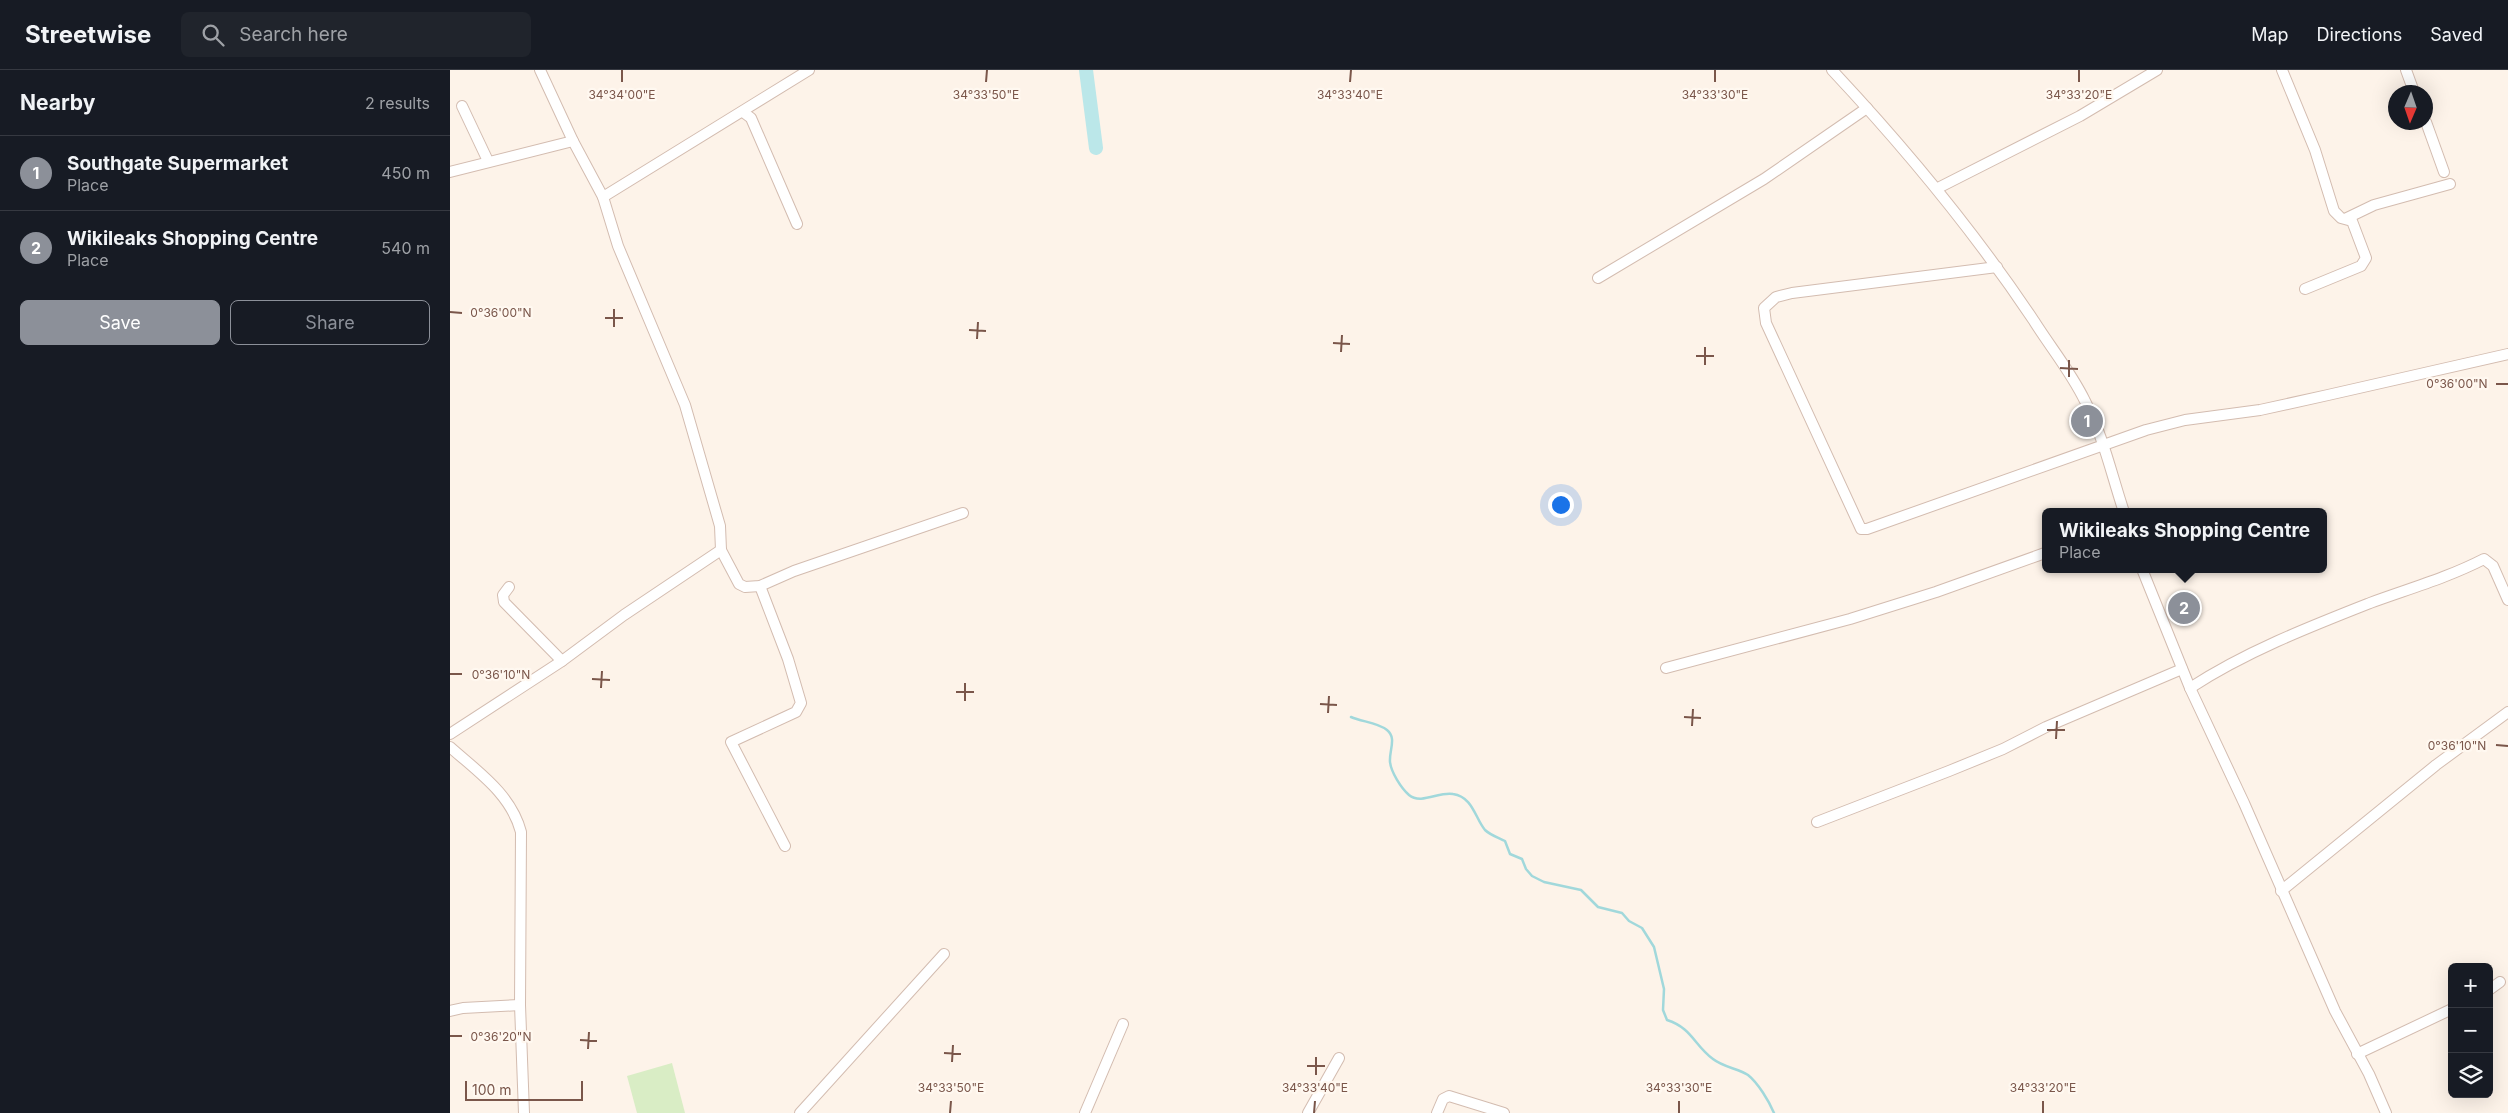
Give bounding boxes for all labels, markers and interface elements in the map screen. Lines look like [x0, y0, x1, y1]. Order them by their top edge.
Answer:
search box [181, 12, 531, 57]
text: Streetwise [25, 20, 151, 49]
icon: search [199, 21, 227, 49]
text: Search here [239, 23, 348, 46]
text: Map [2251, 24, 2289, 45]
text: Directions [2317, 24, 2402, 45]
text: Saved [2430, 24, 2483, 45]
north arrow [2388, 85, 2433, 130]
text: 34°34'00"E [588, 87, 656, 102]
text: 34°33'50"E [953, 87, 1019, 102]
text: 34°33'40"E [1317, 87, 1383, 102]
text: 34°33'30"E [1682, 87, 1748, 102]
text: 34°33'20"E [2046, 87, 2112, 102]
text: Nearby [20, 90, 95, 115]
text: 2 results [365, 93, 430, 113]
text: Southgate Supermarket [67, 152, 288, 175]
text: 1 [33, 163, 39, 183]
text: 450 m [381, 163, 430, 183]
text: Place [67, 175, 109, 195]
text: Wikileaks Shopping Centre [67, 227, 318, 250]
text: 2 [31, 238, 41, 258]
text: 540 m [381, 238, 430, 258]
text: Place [67, 250, 109, 270]
button: Save [20, 300, 220, 345]
button: Share [230, 300, 430, 345]
text: 0°36'00"N [470, 305, 532, 320]
text: 0°36'00"N [2426, 376, 2488, 391]
pin: 1 [2071, 402, 2103, 440]
your location [1548, 492, 1574, 518]
popup [2042, 508, 2327, 573]
text: Wikileaks Shopping Centre [2059, 519, 2310, 542]
text: Place [2059, 542, 2101, 562]
pin: 2 [2168, 589, 2200, 627]
text: 0°36'10"N [472, 667, 530, 682]
text: 0°36'10"N [2428, 738, 2486, 753]
map controls [2448, 963, 2493, 1098]
button: + [2448, 963, 2493, 1008]
button: − [2448, 1008, 2493, 1053]
text: 0°36'20"N [470, 1029, 532, 1044]
button: layers [2448, 1053, 2493, 1098]
scale bar [465, 1078, 582, 1101]
text: 34°33'50"E [918, 1080, 984, 1095]
text: 34°33'40"E [1282, 1080, 1348, 1095]
text: 34°33'30"E [1646, 1080, 1712, 1095]
text: 34°33'20"E [2010, 1080, 2076, 1095]
text: 100 m [472, 1081, 512, 1098]

